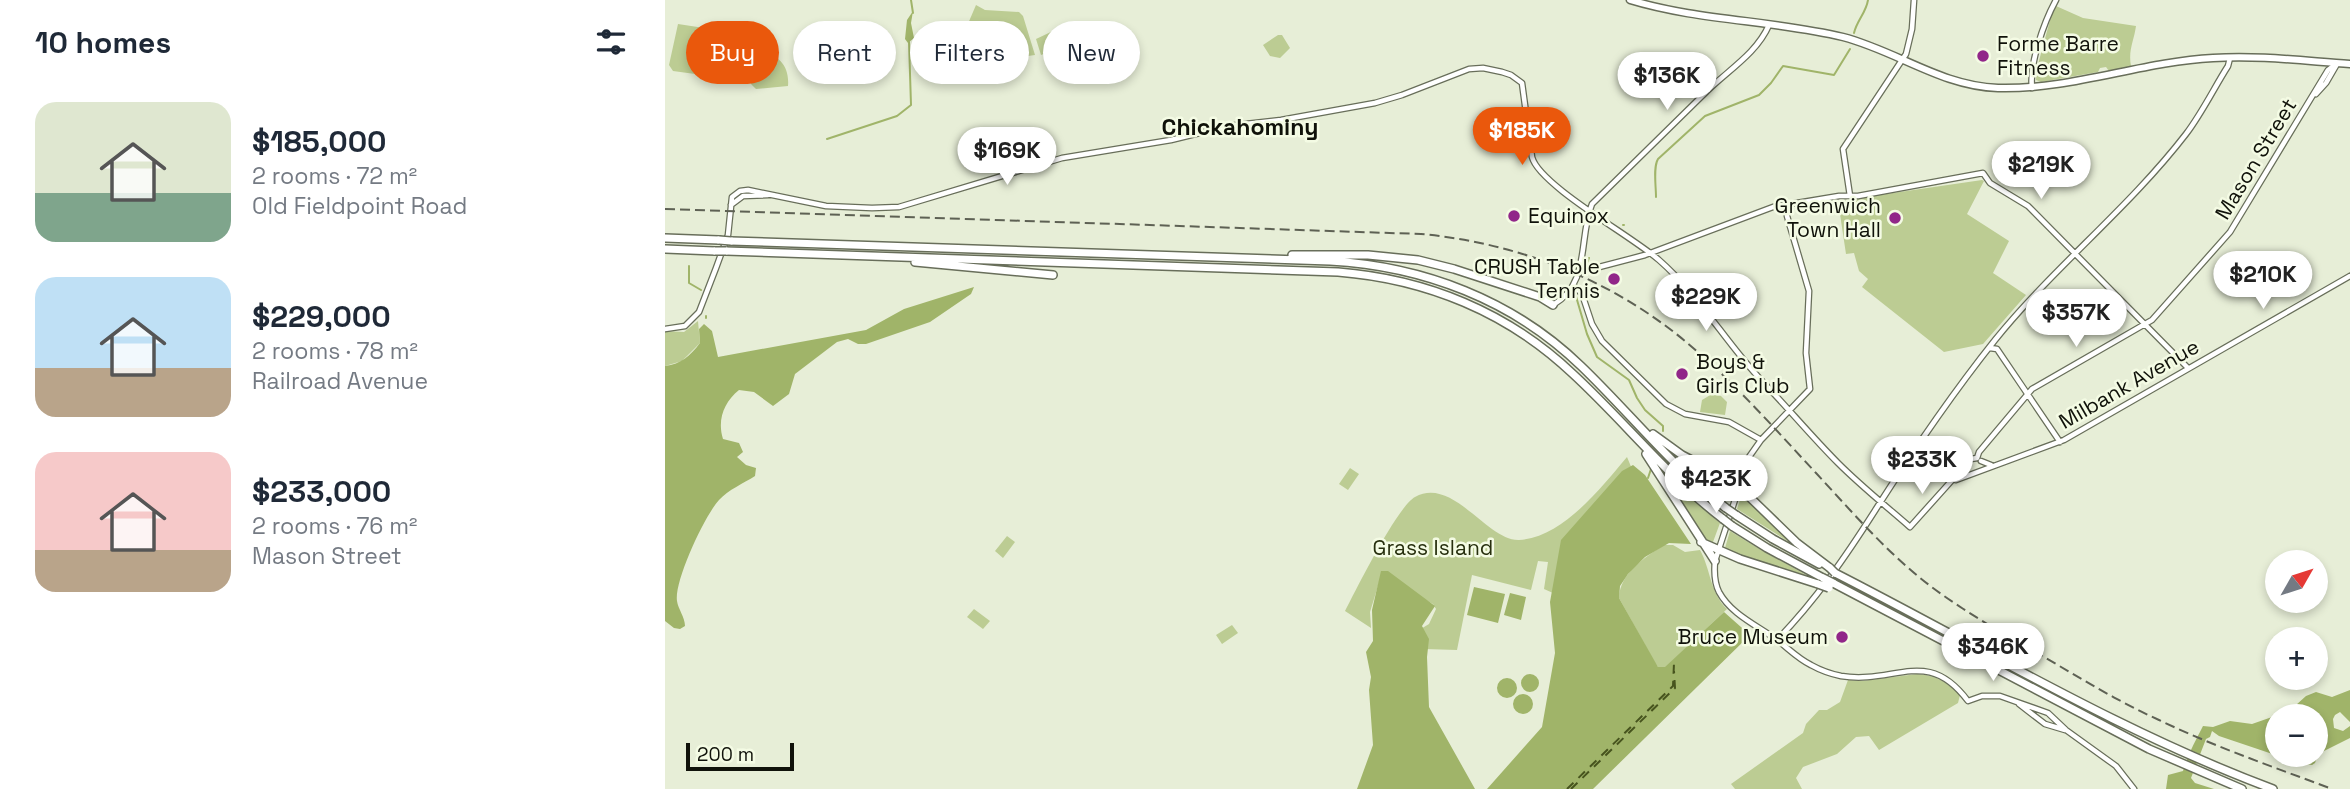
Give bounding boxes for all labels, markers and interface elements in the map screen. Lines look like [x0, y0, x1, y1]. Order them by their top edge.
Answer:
chip: Buy [686, 21, 779, 84]
chip: Rent [793, 21, 896, 84]
chip: Filters [910, 21, 1029, 84]
chip: New [1043, 21, 1140, 84]
text: 10 homes [35, 23, 171, 62]
icon: filters [592, 23, 630, 61]
place label: Forme Barre Fitness [1997, 30, 2119, 81]
marker: Forme Barre Fitness [1975, 48, 1991, 64]
pin: $136K [1618, 52, 1716, 112]
text: $136K [1634, 60, 1700, 90]
street label: Mason Street [2209, 93, 2302, 224]
pin: $185K [1473, 108, 1571, 167]
district label: Chickahominy [1162, 112, 1318, 142]
text: $185K [1489, 115, 1555, 145]
text: $185,000 [252, 122, 387, 161]
pin: $169K [958, 128, 1056, 187]
icon: home [91, 130, 175, 214]
text: $169K [973, 135, 1041, 165]
pin: $219K [1992, 142, 2090, 201]
text: $219K [2008, 149, 2074, 179]
text: 2 rooms · 72 m² [252, 161, 417, 191]
text: Old Fieldpoint Road [252, 191, 467, 221]
place label: Greenwich Town Hall [1775, 192, 1881, 243]
place label: Equinox [1528, 202, 1609, 229]
marker: Equinox [1506, 208, 1522, 224]
marker: Greenwich Town Hall [1887, 210, 1903, 226]
pin: $210K [2214, 252, 2312, 311]
place label: CRUSH Table Tennis [1474, 253, 1600, 304]
text: $210K [2229, 259, 2297, 289]
marker: CRUSH Table Tennis [1606, 271, 1622, 287]
pin: $229K [1657, 274, 1755, 333]
text: $229K [1671, 281, 1741, 311]
pin: $357K [2027, 290, 2125, 349]
text: $229,000 [252, 297, 391, 336]
text: $357K [2042, 297, 2110, 327]
icon: home [91, 305, 175, 389]
street label: Milbank Avenue [2054, 332, 2204, 435]
text: 2 rooms · 78 m² [252, 336, 418, 366]
place label: Boys & Girls Club [1696, 348, 1790, 399]
text: Railroad Avenue [252, 366, 428, 396]
marker: Boys & Girls Club [1674, 366, 1690, 382]
pin: $233K [1873, 436, 1971, 496]
text: $233K [1887, 444, 1957, 474]
pin: $423K [1667, 456, 1765, 515]
text: $423K [1681, 463, 1751, 493]
text: $233,000 [252, 472, 391, 511]
icon: home [91, 480, 175, 564]
text: 2 rooms · 76 m² [252, 511, 417, 541]
park label: Grass Island [1373, 534, 1493, 561]
text: Mason Street [252, 541, 402, 571]
north arrow [2265, 550, 2327, 612]
map controls [2265, 550, 2328, 767]
place label: Bruce Museum [1678, 623, 1828, 650]
pin: $346K [1944, 624, 2042, 683]
button: + [2265, 627, 2328, 690]
marker: Bruce Museum [1834, 629, 1850, 645]
text: $346K [1957, 631, 2029, 661]
button: − [2265, 704, 2328, 767]
scale bar [686, 740, 795, 772]
text: 200 m [697, 742, 754, 767]

